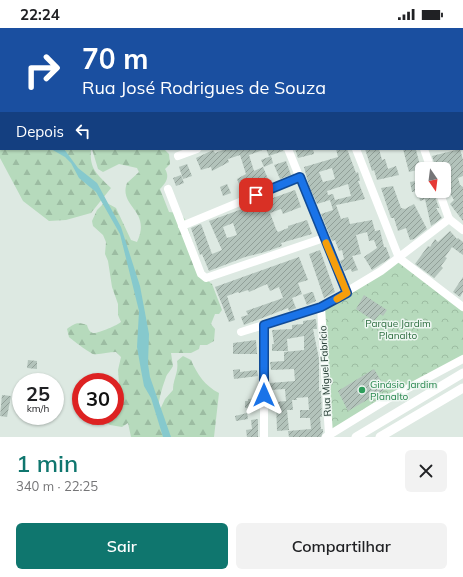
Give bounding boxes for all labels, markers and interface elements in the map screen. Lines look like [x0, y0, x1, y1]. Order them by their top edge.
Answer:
text: 22:24 [20, 5, 60, 24]
text: 70 m [82, 41, 148, 76]
icon: right [16, 44, 68, 96]
text: Rua José Rodrigues de Souza [82, 76, 326, 99]
icon: left [72, 120, 94, 142]
text: Depois [16, 122, 64, 141]
north arrow [415, 162, 451, 198]
map controls [415, 162, 451, 198]
pin [239, 178, 273, 212]
icon: arrive [245, 184, 267, 206]
park label: Parque Jardim Planalto [365, 317, 431, 342]
street label: Rua Miguel Fabrício [316, 325, 334, 417]
speed limit sign: 30 [72, 373, 124, 425]
position arrow [243, 374, 285, 416]
place label: Ginásio Jardim Planalto [370, 378, 437, 403]
text: 25 [26, 381, 50, 406]
marker: Ginásio Jardim Planalto [357, 385, 367, 395]
text: km/h [27, 402, 49, 415]
text: 1 min [16, 448, 78, 478]
button: close [405, 450, 447, 492]
text: 340 m · 22:25 [16, 478, 98, 494]
button: Sair [16, 523, 228, 569]
button: Compartilhar [236, 523, 447, 569]

